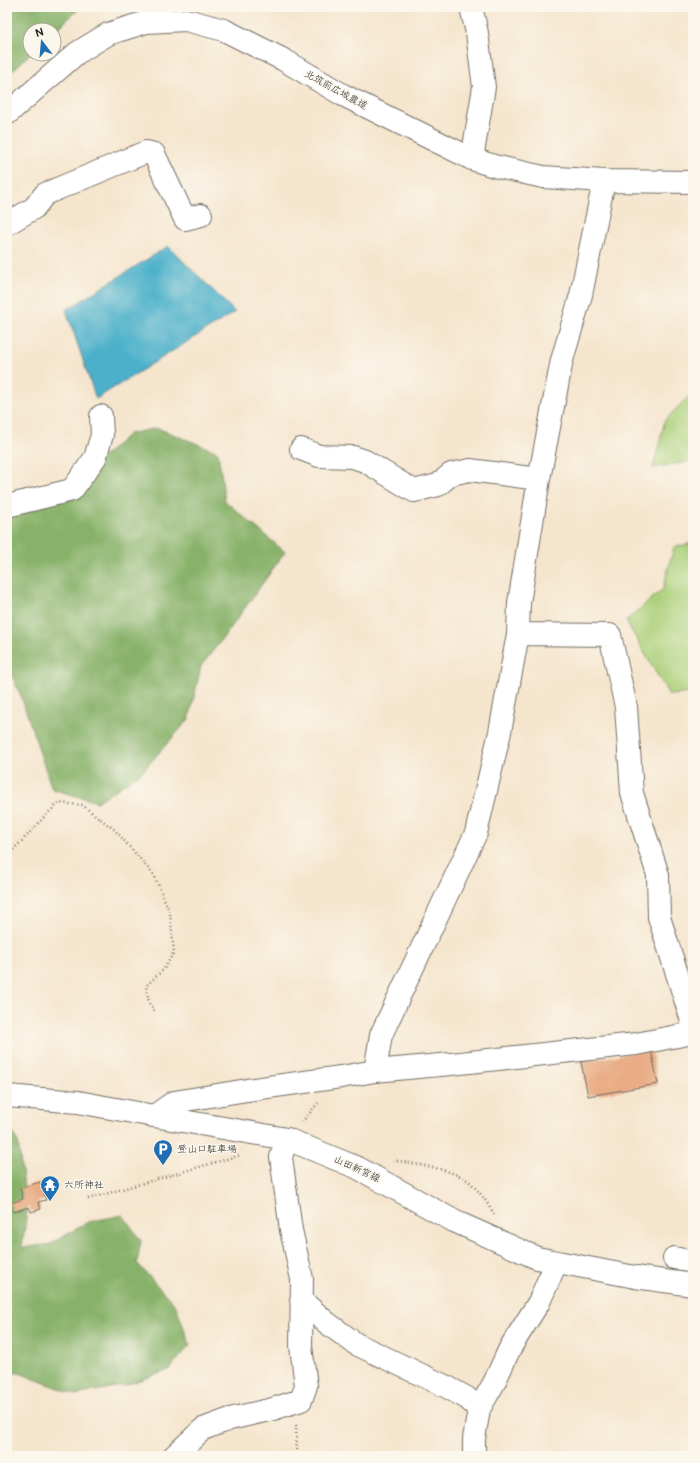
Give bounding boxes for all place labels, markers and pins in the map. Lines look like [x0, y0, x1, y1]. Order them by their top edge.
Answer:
parking icon: 登山口駐車場 [152, 1138, 174, 1166]
place label: 登山口駐車場 [177, 1143, 237, 1155]
temple icon: 六所神社 [39, 1174, 61, 1202]
place label: 六所神社 [64, 1179, 104, 1191]

